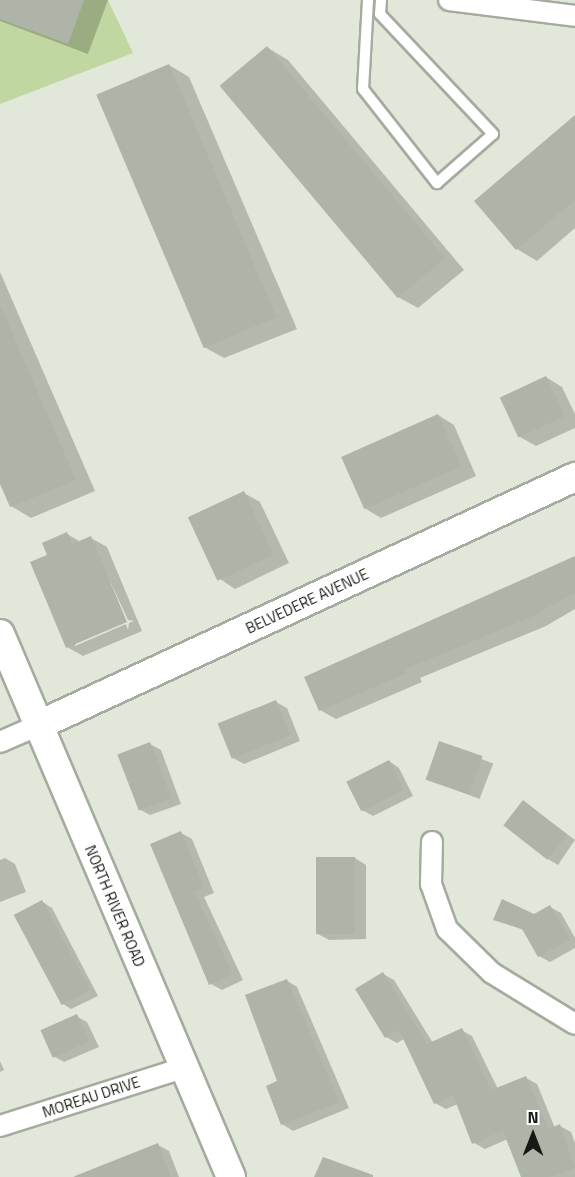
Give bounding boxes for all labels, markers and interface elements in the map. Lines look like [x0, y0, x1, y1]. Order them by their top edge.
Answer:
street label: BELVEDERE AVENUE [243, 565, 371, 637]
street label: NORTH RIVER ROAD [81, 842, 149, 970]
street label: MOREAU DRIVE [40, 1073, 142, 1121]
north arrow [503, 1105, 563, 1165]
text: N [527, 1105, 539, 1129]

